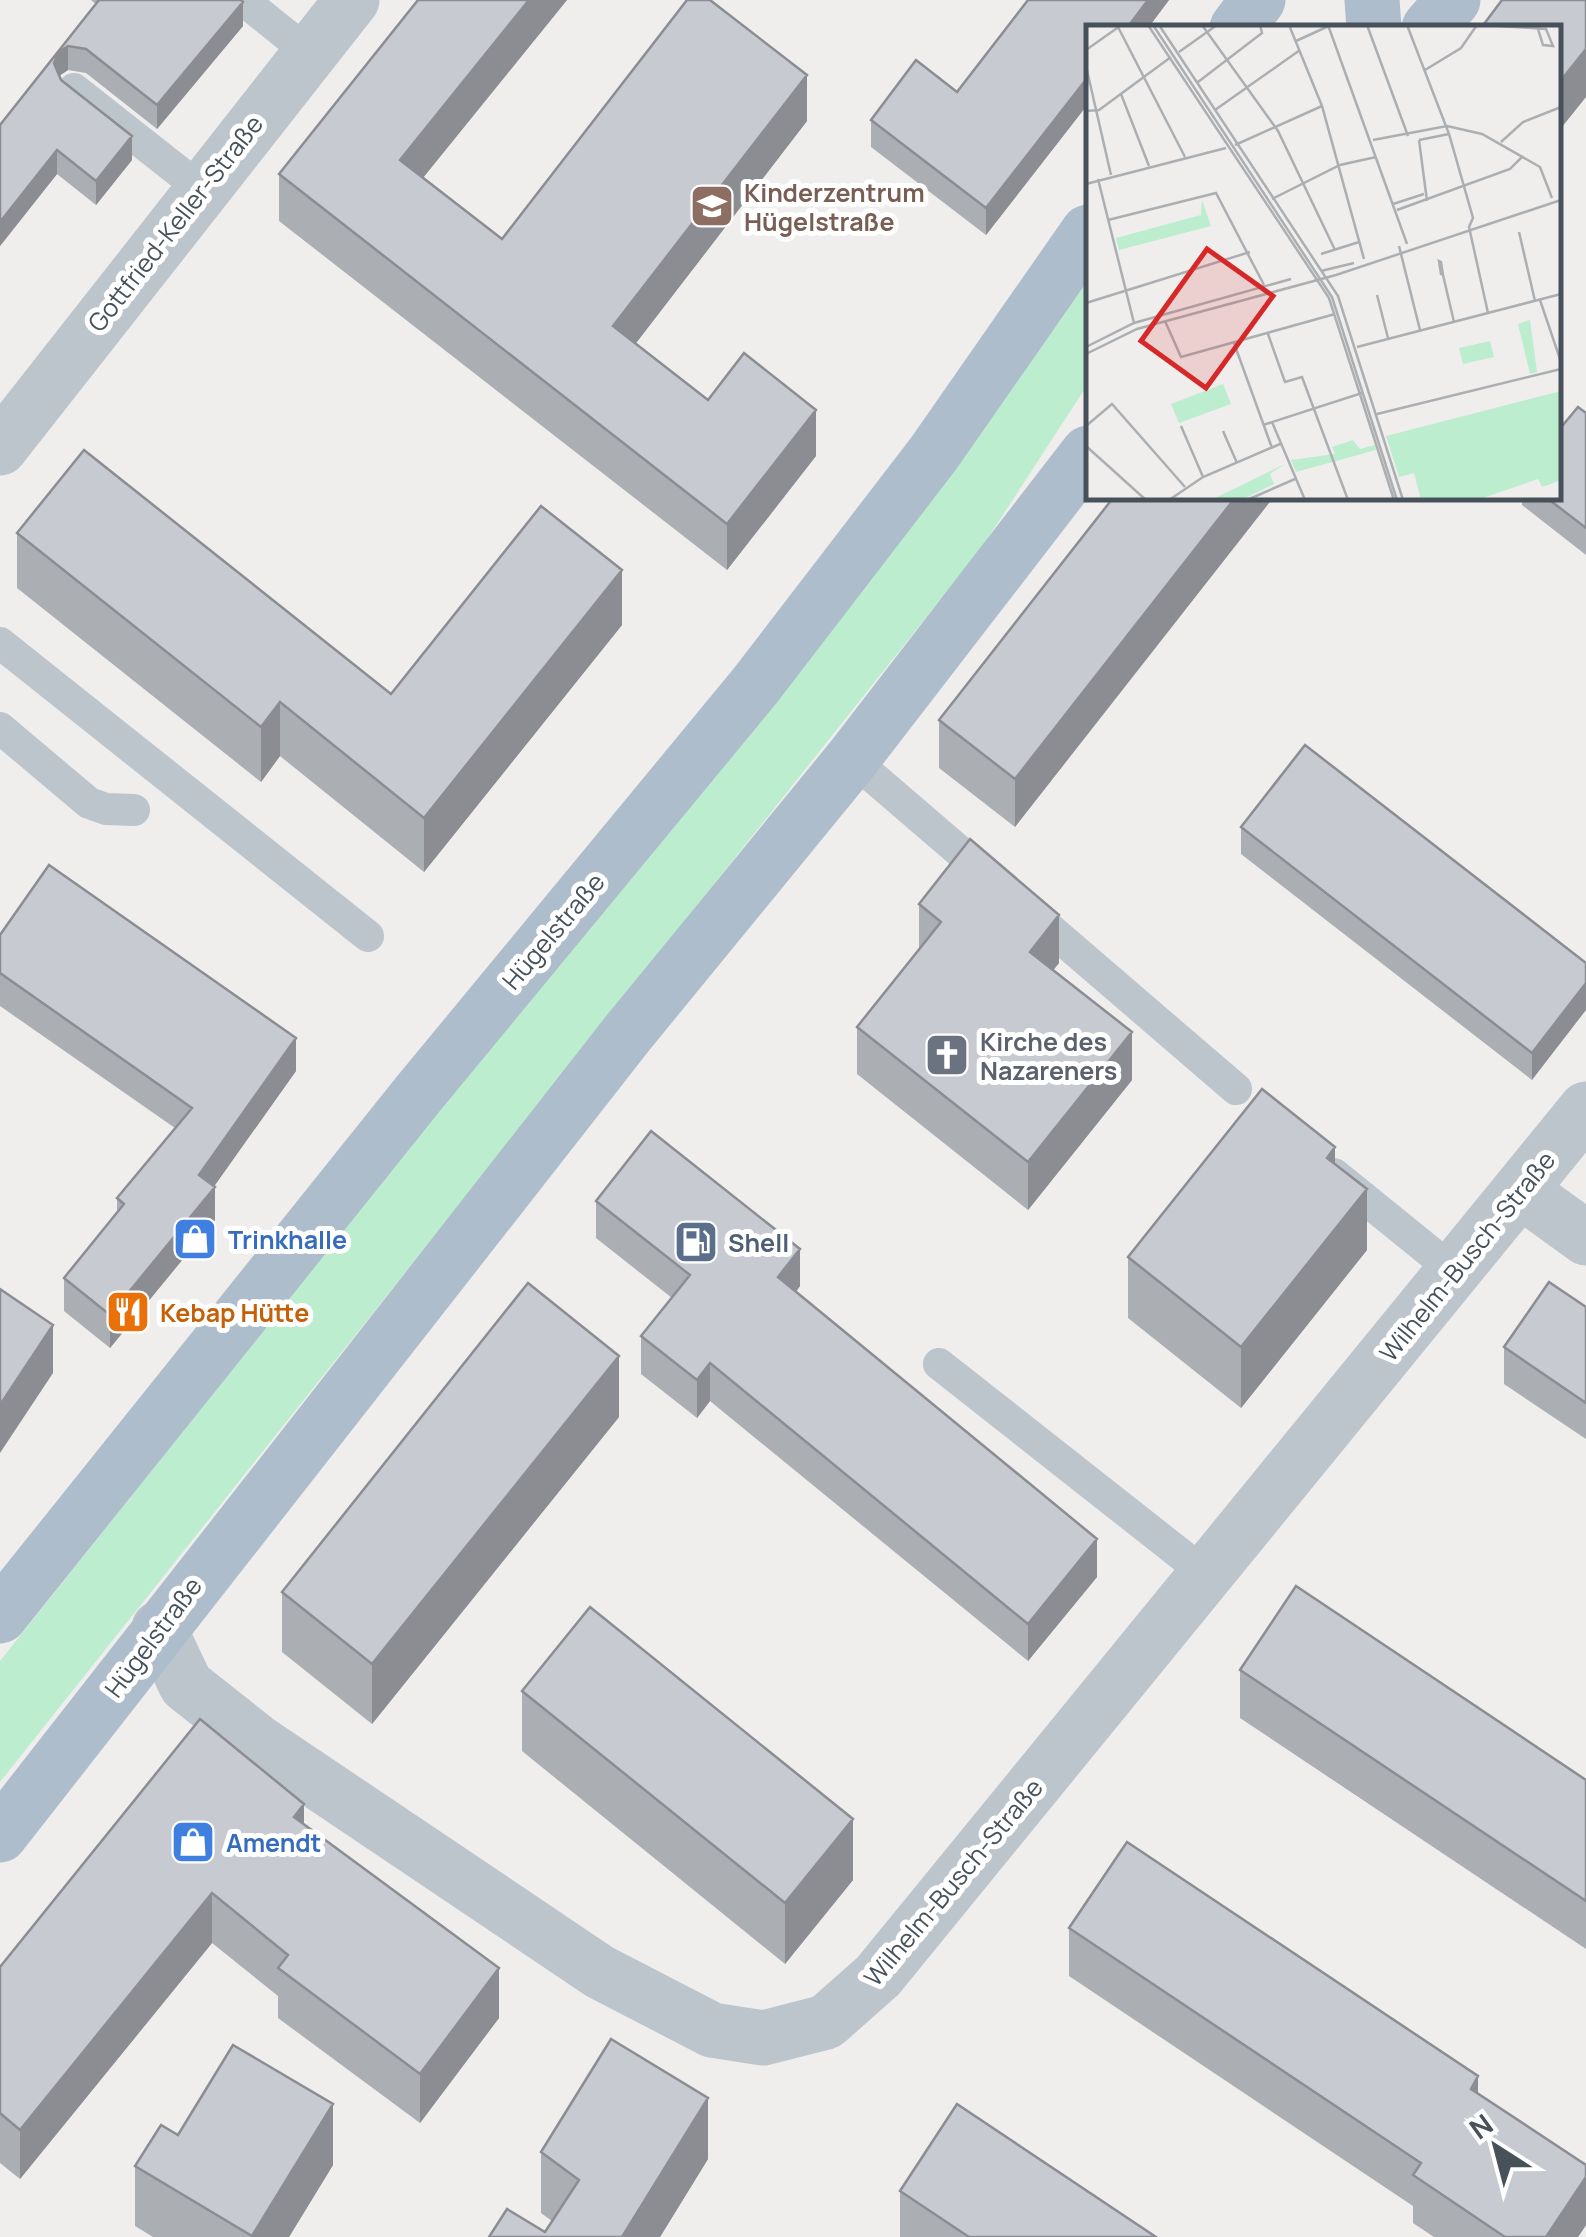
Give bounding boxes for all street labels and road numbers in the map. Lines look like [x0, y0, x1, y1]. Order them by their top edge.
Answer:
street label: Gottfried-Keller-Straße [79, 107, 271, 339]
street label: Hügelstraße [494, 865, 612, 997]
street label: Wilhelm-Busch-Straße [1371, 1143, 1563, 1369]
street label: Hügelstraße [96, 1570, 210, 1704]
street label: Wilhelm-Busch-Straße [856, 1771, 1050, 1993]

